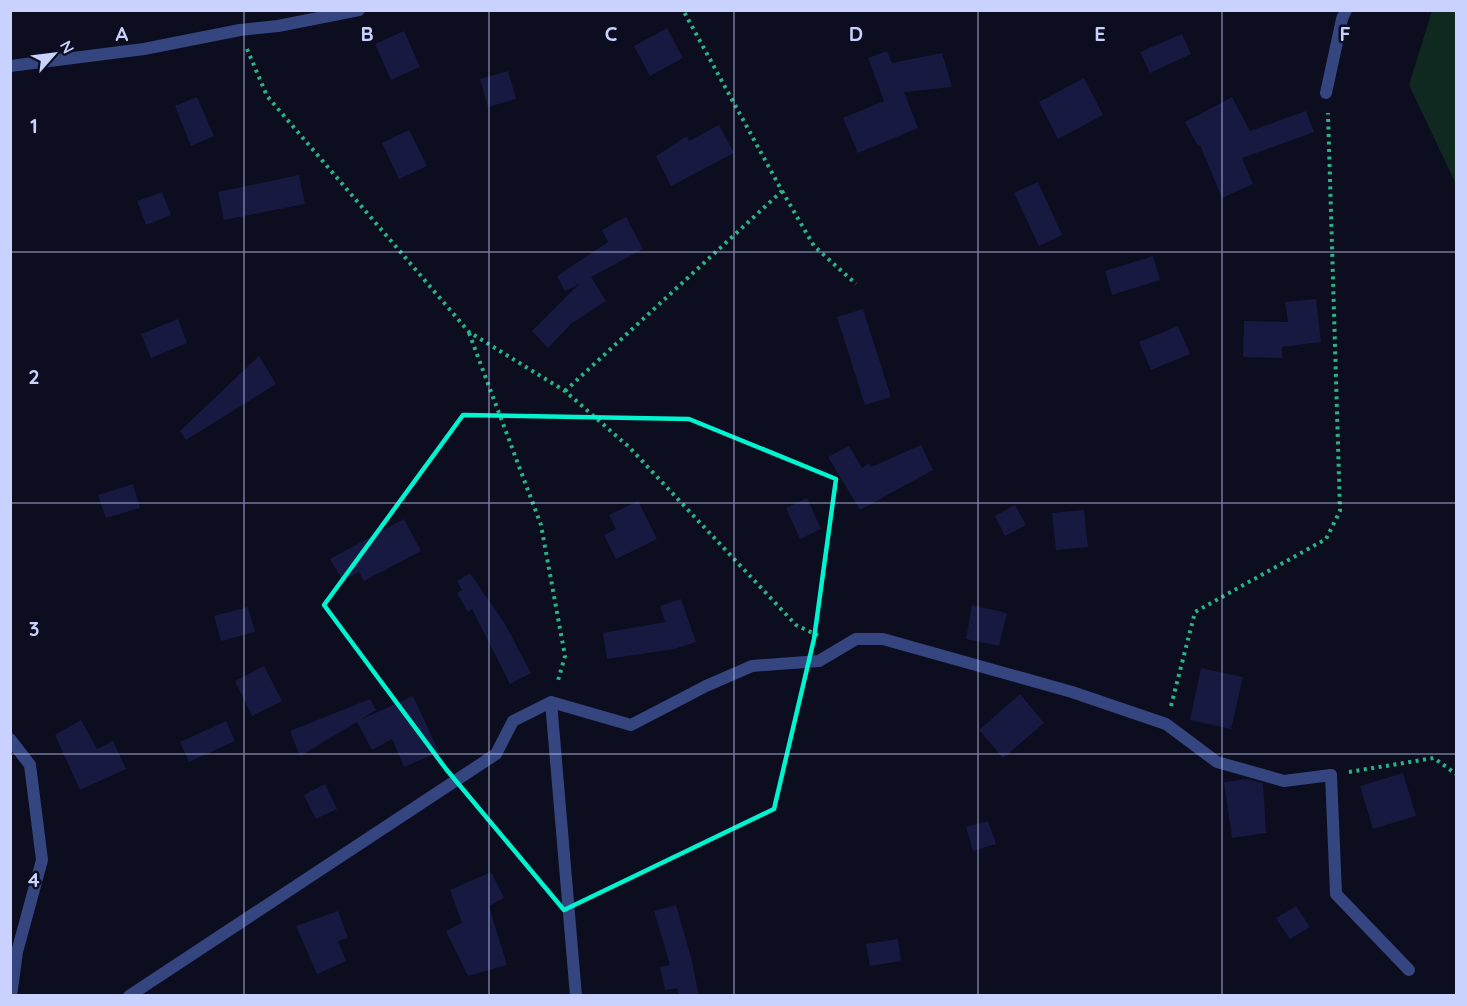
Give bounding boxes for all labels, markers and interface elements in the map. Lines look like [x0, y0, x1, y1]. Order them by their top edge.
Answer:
text: A [116, 21, 129, 46]
text: B [360, 21, 374, 46]
text: C [605, 21, 618, 46]
text: D [849, 21, 863, 46]
text: E [1094, 21, 1106, 46]
text: F [1339, 21, 1351, 46]
north arrow [24, 24, 84, 84]
text: N [56, 37, 79, 57]
text: 1 [30, 113, 38, 138]
text: 2 [28, 364, 40, 389]
text: 3 [29, 616, 39, 641]
text: 4 [28, 867, 40, 892]

